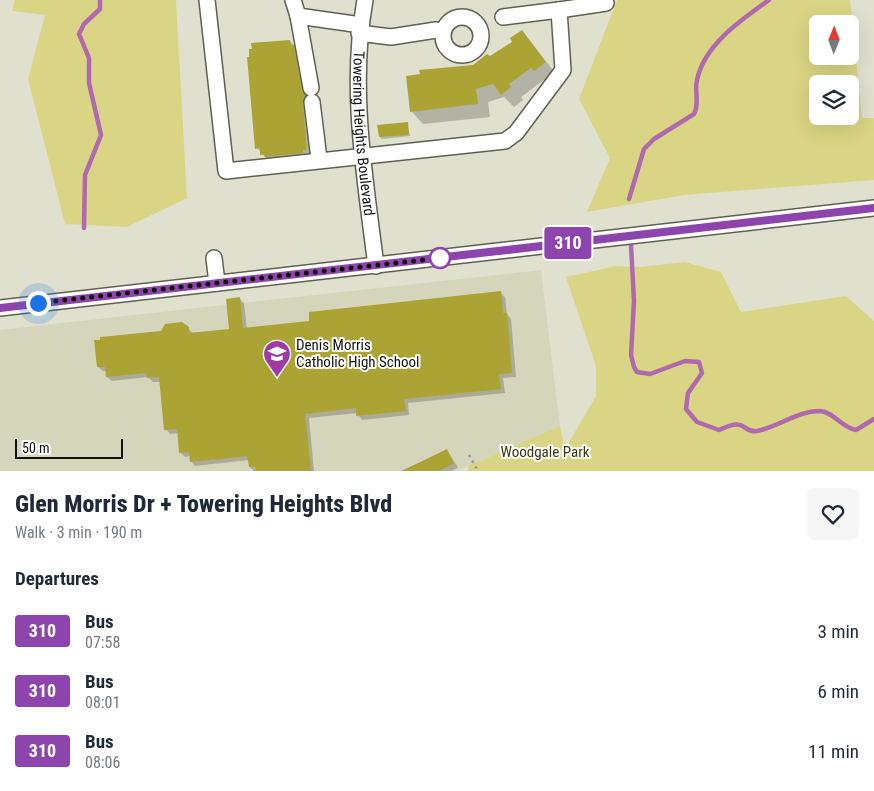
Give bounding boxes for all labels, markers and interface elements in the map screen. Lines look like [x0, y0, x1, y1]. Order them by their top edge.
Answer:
north arrow [809, 15, 859, 65]
map controls [809, 15, 859, 125]
street label: Towering Heights Boulevard [349, 50, 378, 217]
button: layers [809, 75, 859, 125]
line badge: 310 [539, 227, 597, 259]
text: 310 [554, 232, 582, 253]
unlabelled marker [429, 247, 451, 269]
your location [26, 291, 51, 316]
place label: Denis Morris Catholic High School [296, 336, 419, 371]
school or university icon: Denis Morris Catholic High School [262, 339, 292, 378]
scale bar [15, 436, 122, 459]
text: 50 m [22, 440, 50, 456]
park label: Woodgale Park [501, 443, 590, 461]
button: heart [807, 488, 859, 540]
text: Glen Morris Dr + Towering Heights Blvd [15, 490, 392, 518]
text: Walk · 3 min · 190 m [15, 523, 142, 542]
text: Departures [15, 567, 99, 590]
text: Bus [85, 610, 114, 633]
text: 310 [29, 620, 56, 641]
text: 3 min [817, 620, 859, 643]
text: 07:58 [85, 633, 120, 652]
text: Bus [85, 670, 114, 693]
text: 310 [29, 680, 56, 701]
text: 6 min [817, 680, 859, 703]
text: 08:01 [85, 693, 120, 712]
text: Bus [85, 730, 114, 753]
text: 310 [29, 740, 56, 761]
text: 11 min [808, 740, 859, 763]
text: 08:06 [85, 753, 120, 772]

